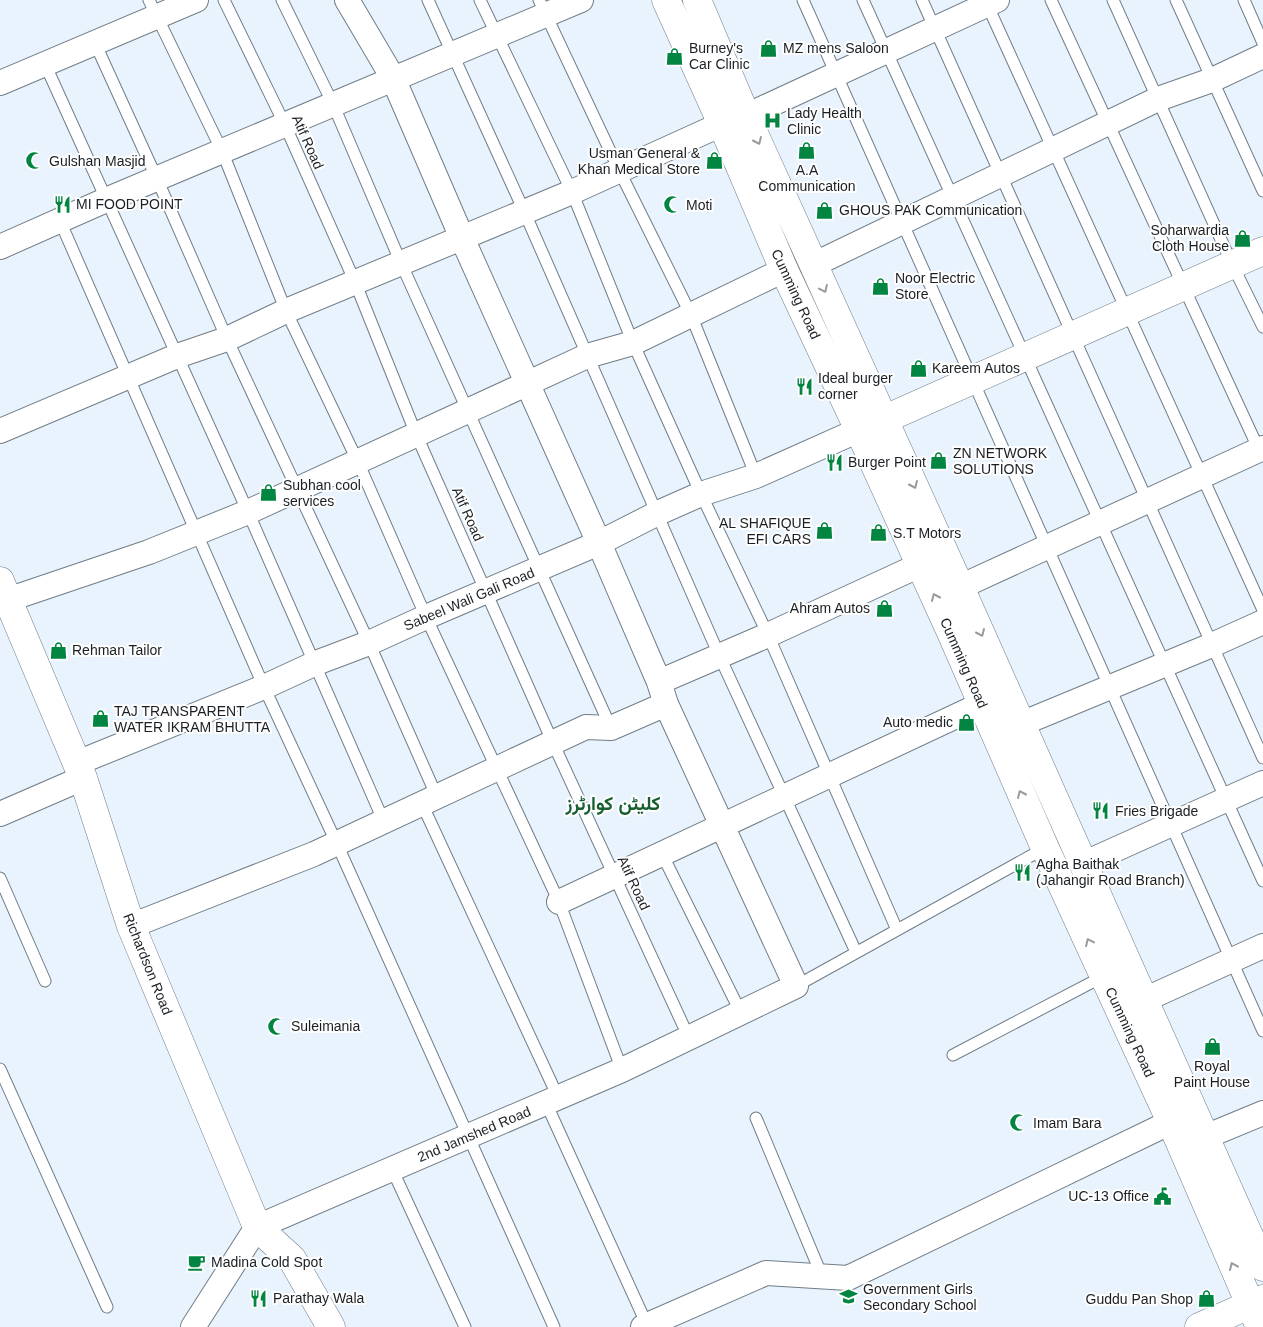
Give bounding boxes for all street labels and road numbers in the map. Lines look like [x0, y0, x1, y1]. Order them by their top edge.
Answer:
street label: Atif Road [289, 112, 327, 172]
street label: Cumming Road [768, 247, 824, 341]
street label: Atif Road [449, 484, 487, 544]
street label: Sabeel Wali Gali Road [401, 564, 537, 634]
street label: Cumming Road [937, 615, 991, 711]
street label: Atif Road [615, 854, 653, 912]
street label: Richardson Road [120, 911, 176, 1017]
street label: Cumming Road [1102, 985, 1158, 1079]
street label: 2nd Jamshed Road [415, 1103, 533, 1165]

